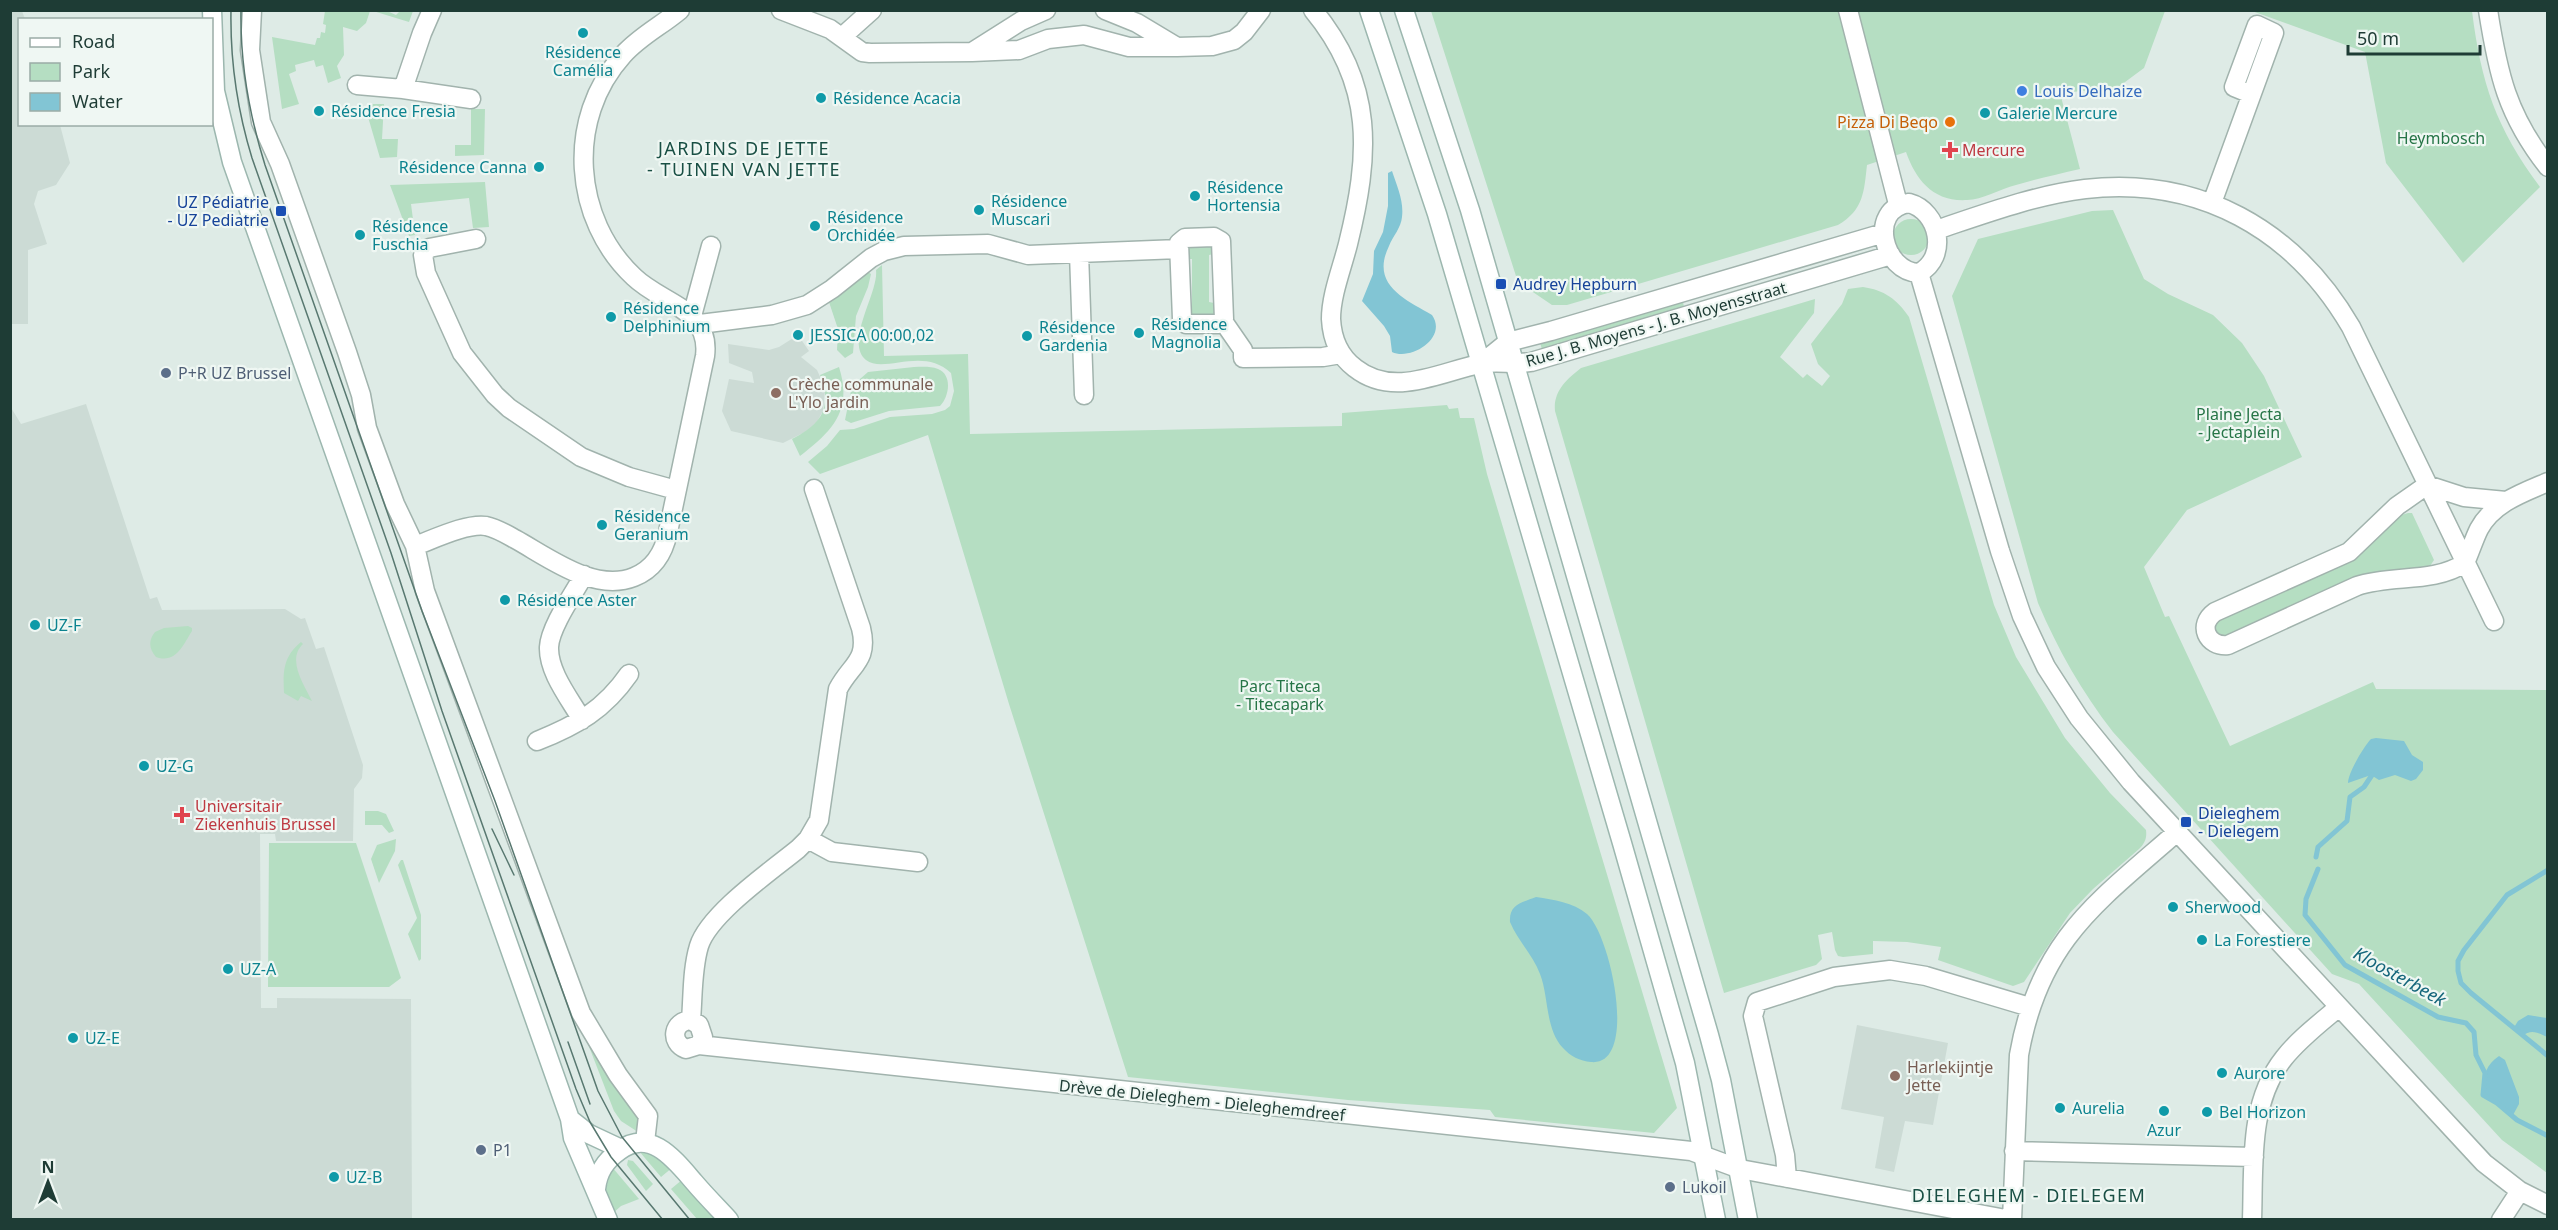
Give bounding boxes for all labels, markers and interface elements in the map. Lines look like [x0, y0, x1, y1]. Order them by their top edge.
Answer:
legend [18, 18, 213, 126]
scale bar [2348, 18, 2480, 56]
marker: Résidence Camélia [576, 26, 590, 40]
text: 50 m [2357, 26, 2399, 50]
text: Road [72, 29, 115, 53]
place label: Résidence Camélia [545, 41, 621, 81]
text: Park [72, 59, 110, 83]
place label: Louis Delhaize [2034, 80, 2142, 102]
marker: Louis Delhaize [2015, 84, 2029, 98]
place label: Résidence Acacia [833, 87, 961, 109]
text: Water [72, 89, 123, 113]
marker: Résidence Acacia [814, 91, 828, 105]
place label: Résidence Fresia [331, 100, 456, 122]
place label: Galerie Mercure [1997, 102, 2117, 124]
marker: Résidence Fresia [312, 104, 326, 118]
marker: Galerie Mercure [1978, 106, 1992, 120]
place label: Pizza Di Beqo [1837, 111, 1938, 133]
marker: Pizza Di Beqo [1943, 115, 1957, 129]
park label: Heymbosch [2397, 127, 2485, 149]
district label: JARDINS DE JETTE - TUINEN VAN JETTE [647, 136, 841, 181]
place label: Mercure [1962, 139, 2025, 161]
marker: Mercure [1943, 143, 1957, 157]
place label: Résidence Canna [399, 156, 527, 178]
marker: Résidence Canna [532, 160, 546, 174]
place label: Résidence Hortensia [1207, 176, 1283, 216]
marker: Résidence Hortensia [1188, 189, 1202, 203]
place label: Résidence Muscari [991, 190, 1067, 230]
place label: UZ Pédiatrie - UZ Pediatrie [167, 191, 269, 231]
marker: Résidence Muscari [972, 203, 986, 217]
marker: UZ Pédiatrie - UZ Pediatrie [274, 204, 288, 218]
place label: Résidence Orchidée [827, 206, 903, 246]
place label: Résidence Fuschia [372, 215, 448, 255]
marker: Résidence Orchidée [808, 219, 822, 233]
marker: Résidence Fuschia [353, 228, 367, 242]
place label: Audrey Hepburn [1513, 273, 1637, 295]
street label: Rue J. B. Moyens - J. B. Moyensstraat [1523, 276, 1789, 372]
marker: Audrey Hepburn [1494, 277, 1508, 291]
place label: Résidence Delphinium [623, 297, 711, 337]
marker: Résidence Delphinium [604, 310, 618, 324]
place label: Résidence Magnolia [1151, 313, 1227, 353]
place label: Résidence Gardenia [1039, 316, 1115, 356]
place label: JESSICA 00:00,02 [808, 324, 934, 346]
marker: Résidence Magnolia [1132, 326, 1146, 340]
marker: JESSICA 00:00,02 [791, 328, 805, 342]
marker: Résidence Gardenia [1020, 329, 1034, 343]
place label: P+R UZ Brussel [178, 362, 291, 384]
marker: P+R UZ Brussel [159, 366, 173, 380]
place label: Crèche communale L'Ylo jardin [788, 373, 933, 413]
marker: Crèche communale L'Ylo jardin [769, 386, 783, 400]
park label: Plaine Jecta - Jectaplein [2196, 403, 2282, 443]
place label: Résidence Geranium [614, 505, 690, 545]
marker: Résidence Geranium [595, 518, 609, 532]
place label: Résidence Aster [517, 589, 637, 611]
marker: Résidence Aster [498, 593, 512, 607]
place label: UZ-F [47, 614, 81, 636]
marker: UZ-F [28, 618, 42, 632]
park label: Parc Titeca - Titecapark [1236, 675, 1324, 715]
place label: UZ-G [156, 755, 194, 777]
marker: UZ-G [137, 759, 151, 773]
place label: Universitair Ziekenhuis Brussel [195, 795, 336, 835]
place label: Dieleghem - Dielegem [2198, 802, 2280, 842]
marker: Universitair Ziekenhuis Brussel [173, 806, 191, 824]
marker: Dieleghem - Dielegem [2179, 815, 2193, 829]
place label: Sherwood [2185, 896, 2261, 918]
marker: Sherwood [2166, 900, 2180, 914]
place label: La Forestiere [2214, 929, 2311, 951]
marker: La Forestiere [2195, 933, 2209, 947]
water label: Kloosterbeek [2349, 941, 2451, 1012]
place label: UZ-A [240, 958, 277, 980]
marker: UZ-A [221, 962, 235, 976]
place label: UZ-E [85, 1027, 120, 1049]
marker: UZ-E [66, 1031, 80, 1045]
place label: Harlekijntje Jette [1905, 1056, 1993, 1096]
place label: Aurore [2234, 1062, 2285, 1084]
marker: Aurore [2215, 1066, 2229, 1080]
marker: Harlekijntje Jette [1888, 1069, 1902, 1083]
street label: Drève de Dieleghem - Dieleghemdreef [1058, 1074, 1348, 1126]
place label: Aurelia [2072, 1097, 2125, 1119]
marker: Aurelia [2053, 1101, 2067, 1115]
place label: Bel Horizon [2219, 1101, 2306, 1123]
marker: Azur [2157, 1104, 2171, 1118]
marker: Bel Horizon [2200, 1105, 2214, 1119]
place label: Azur [2147, 1119, 2182, 1141]
place label: P1 [493, 1139, 512, 1161]
marker: P1 [474, 1143, 488, 1157]
north arrow [18, 1152, 78, 1212]
text: N [41, 1156, 55, 1178]
place label: UZ-B [346, 1166, 382, 1188]
marker: UZ-B [327, 1170, 341, 1184]
place label: Lukoil [1682, 1176, 1727, 1198]
marker: Lukoil [1663, 1180, 1677, 1194]
district label: DIELEGHEM - DIELEGEM [1912, 1183, 2146, 1207]

